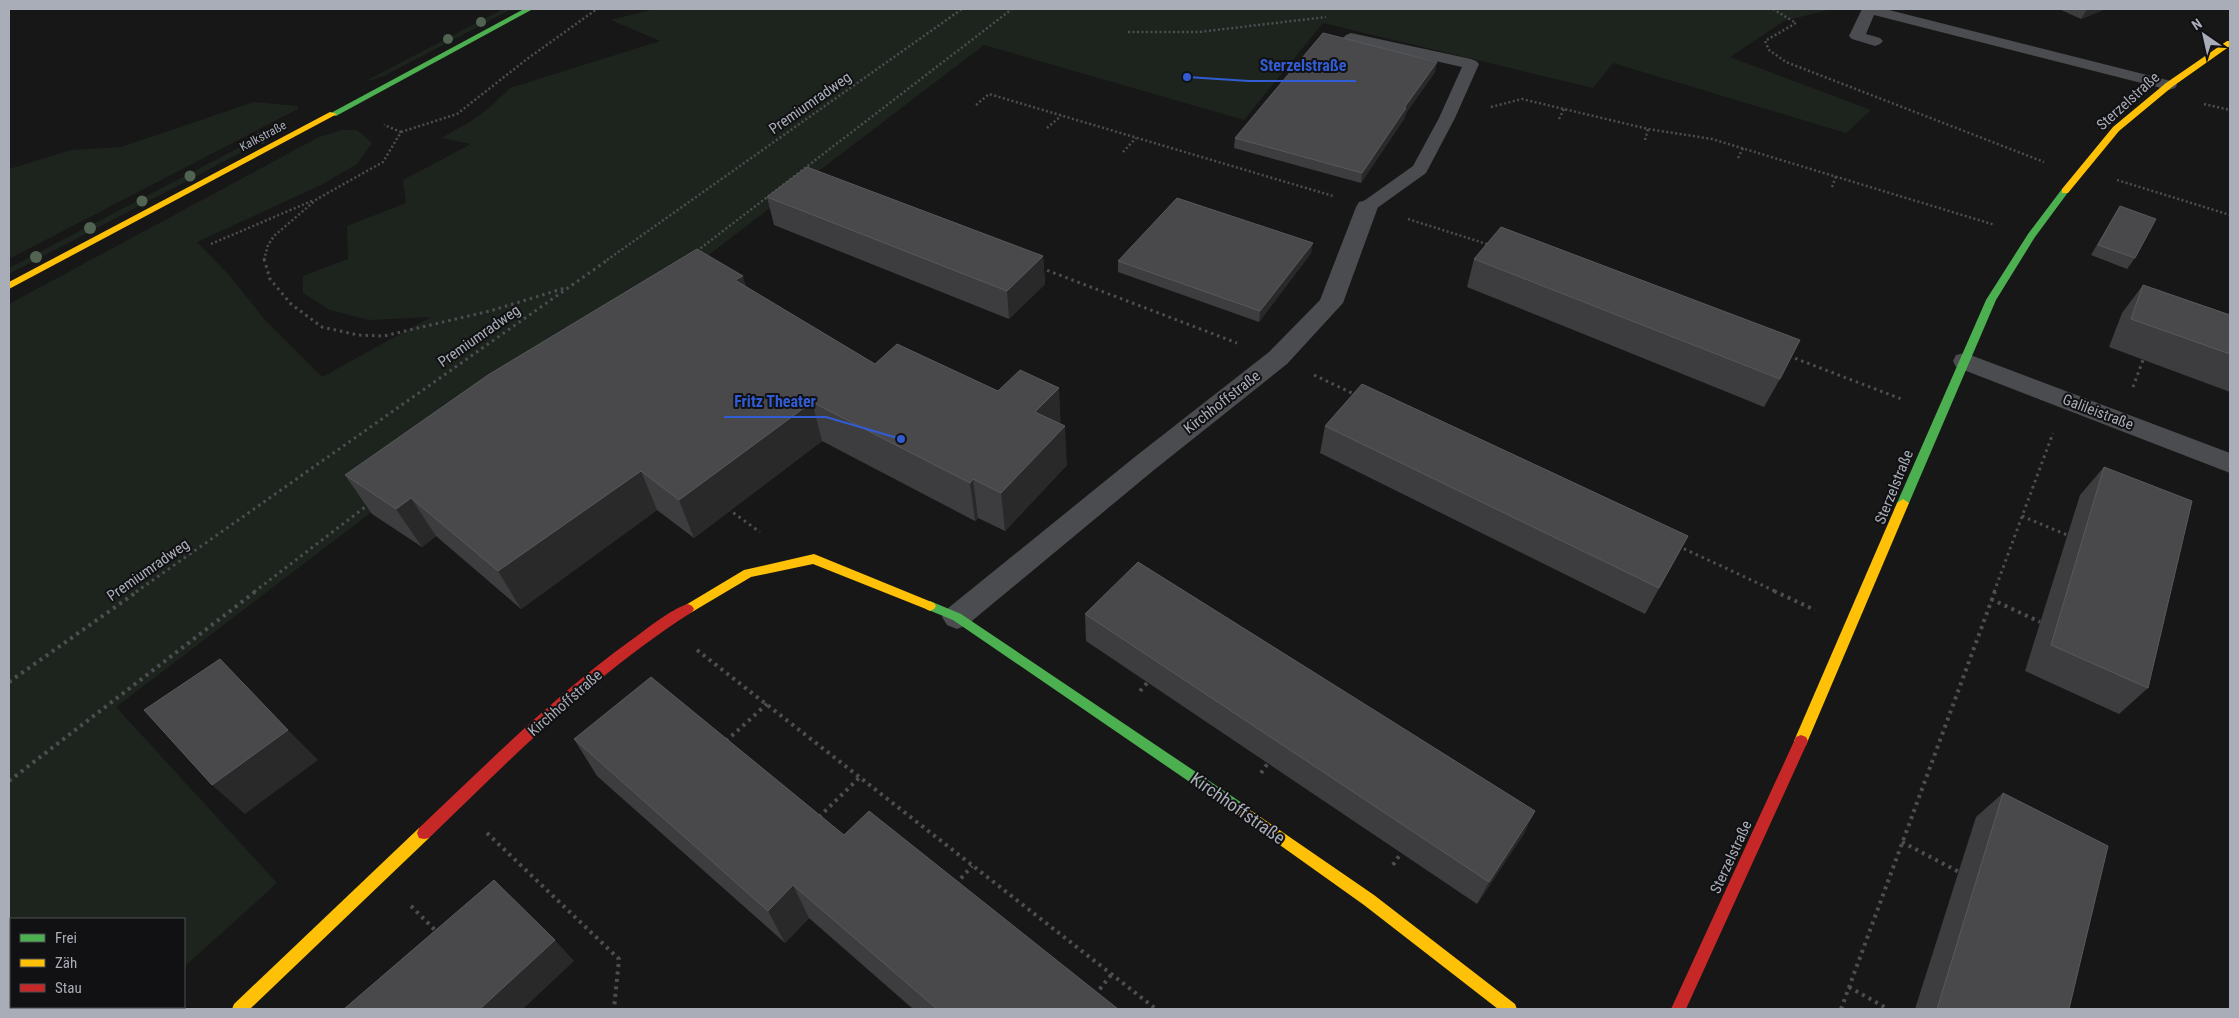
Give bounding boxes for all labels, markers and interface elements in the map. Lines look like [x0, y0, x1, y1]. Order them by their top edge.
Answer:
north arrow [2179, 10, 2229, 60]
text: N [2189, 15, 2205, 33]
callout: Sterzelstraße [1249, 50, 1356, 81]
text: Sterzelstraße [1260, 56, 1347, 75]
street label: Premiumradweg [765, 68, 855, 138]
street label: Sterzelstraße [2093, 68, 2163, 134]
street label: Kalkstraße [237, 118, 289, 154]
street label: Premiumradweg [434, 301, 524, 371]
street label: Kirchhoffstraße [1180, 367, 1264, 437]
callout: Fritz Theater [724, 386, 826, 417]
street label: Galileistraße [2060, 390, 2136, 434]
text: Fritz Theater [734, 392, 816, 411]
street label: Sterzelstraße [1871, 447, 1917, 527]
street label: Premiumradweg [103, 535, 193, 605]
street label: Kirchhoffstraße [524, 666, 606, 740]
street label: Kirchhoffstraße [1187, 768, 1289, 848]
street label: Sterzelstraße [1706, 818, 1756, 896]
legend [10, 918, 185, 1008]
text: Frei [55, 929, 77, 947]
text: Zäh [55, 954, 77, 972]
text: Stau [55, 979, 82, 997]

